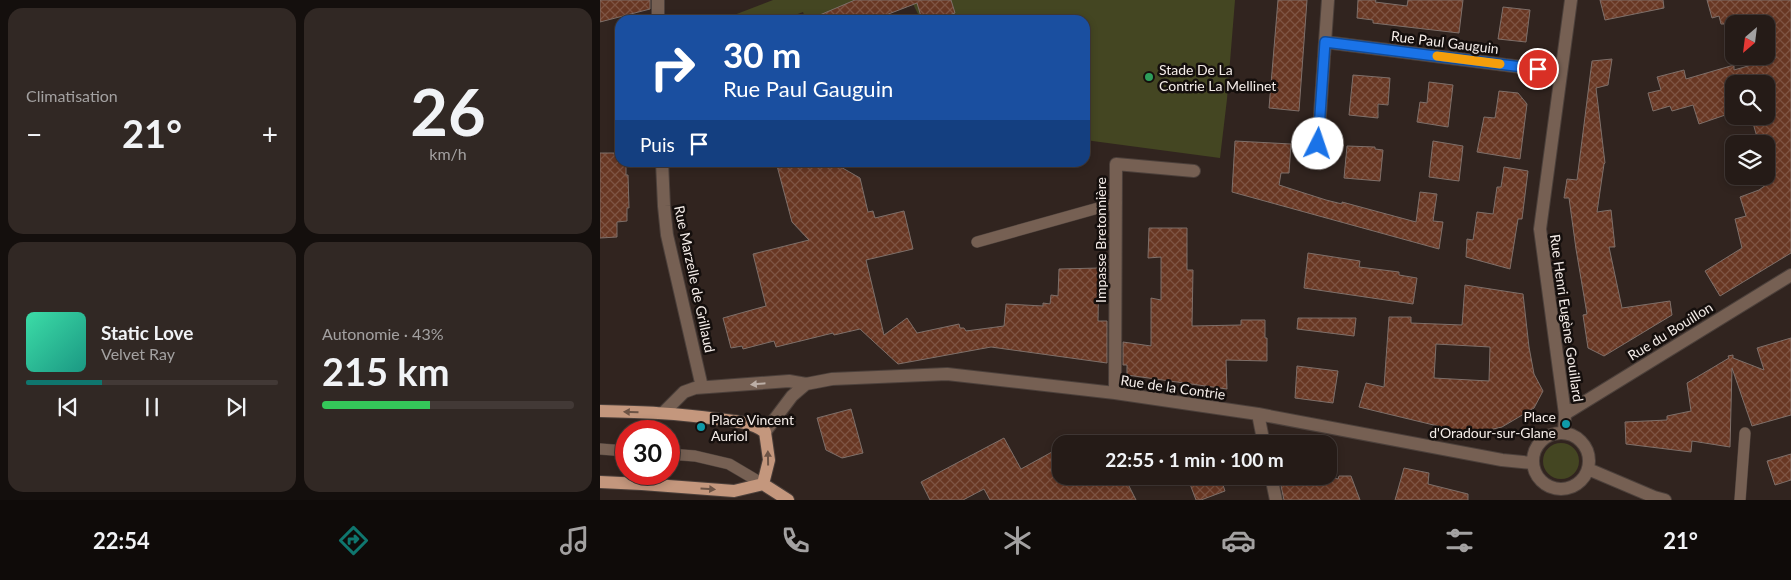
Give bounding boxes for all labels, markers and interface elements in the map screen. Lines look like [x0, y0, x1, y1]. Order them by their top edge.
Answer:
north arrow [1725, 15, 1775, 65]
map controls [1725, 15, 1775, 185]
street label: Rue Paul Gauguin [1390, 27, 1500, 57]
text: 30 m [723, 33, 801, 75]
icon: right [640, 35, 705, 100]
pin [1517, 48, 1559, 90]
icon: arrive [1524, 55, 1552, 83]
place label: Stade De La Contrie La Mellinet [1159, 61, 1276, 94]
marker: Stade De La Contrie La Mellinet [1143, 71, 1155, 83]
text: 26 [410, 72, 486, 150]
text: Rue Paul Gauguin [723, 75, 893, 102]
button: search [1725, 75, 1775, 125]
text: Climatisation [26, 86, 118, 105]
text: 21° [122, 110, 182, 156]
text: − [26, 117, 42, 151]
text: + [262, 117, 278, 151]
position arrow [1291, 117, 1343, 169]
icon: arrive [685, 130, 713, 158]
text: Puis [640, 133, 675, 156]
button: layers [1725, 135, 1775, 185]
text: km/h [429, 144, 467, 163]
street label: Impasse Bretonnière [1092, 177, 1109, 303]
street label: Rue Marzelle de Grillaud [671, 204, 719, 354]
street label: Rue Henri Eugène Gouillard [1547, 233, 1587, 403]
street label: Rue du Bouillon [1624, 298, 1716, 364]
text: Static Love [101, 321, 193, 344]
text: Autonomie · 43% [322, 324, 444, 343]
text: Velvet Ray [101, 344, 175, 363]
text: 215 km [322, 348, 450, 394]
street label: Rue de la Contrie [1119, 371, 1227, 403]
one-way arrow [749, 380, 765, 388]
icon: previous [54, 393, 82, 421]
icon: pause [138, 393, 166, 421]
icon: next [222, 393, 250, 421]
one-way arrow [623, 408, 639, 416]
place label: Place d'Oradour-sur-Glane [1429, 408, 1556, 441]
place label: Place Vincent Auriol [711, 411, 794, 444]
marker: Place d'Oradour-sur-Glane [1560, 418, 1572, 430]
speed limit sign: 30 [615, 420, 680, 485]
marker: Place Vincent Auriol [695, 421, 707, 433]
text: 22:55 · 1 min · 100 m [1105, 448, 1284, 471]
one-way arrow [763, 450, 771, 466]
one-way arrow [700, 486, 716, 494]
icon: directions [336, 523, 371, 558]
icon: music [557, 523, 592, 558]
icon: phone [778, 523, 813, 558]
icon: climate [1000, 523, 1035, 558]
icon: car [1221, 523, 1256, 558]
icon: filters [1442, 523, 1477, 558]
text: 22:54 [93, 527, 150, 554]
text: 21° [1663, 527, 1698, 554]

